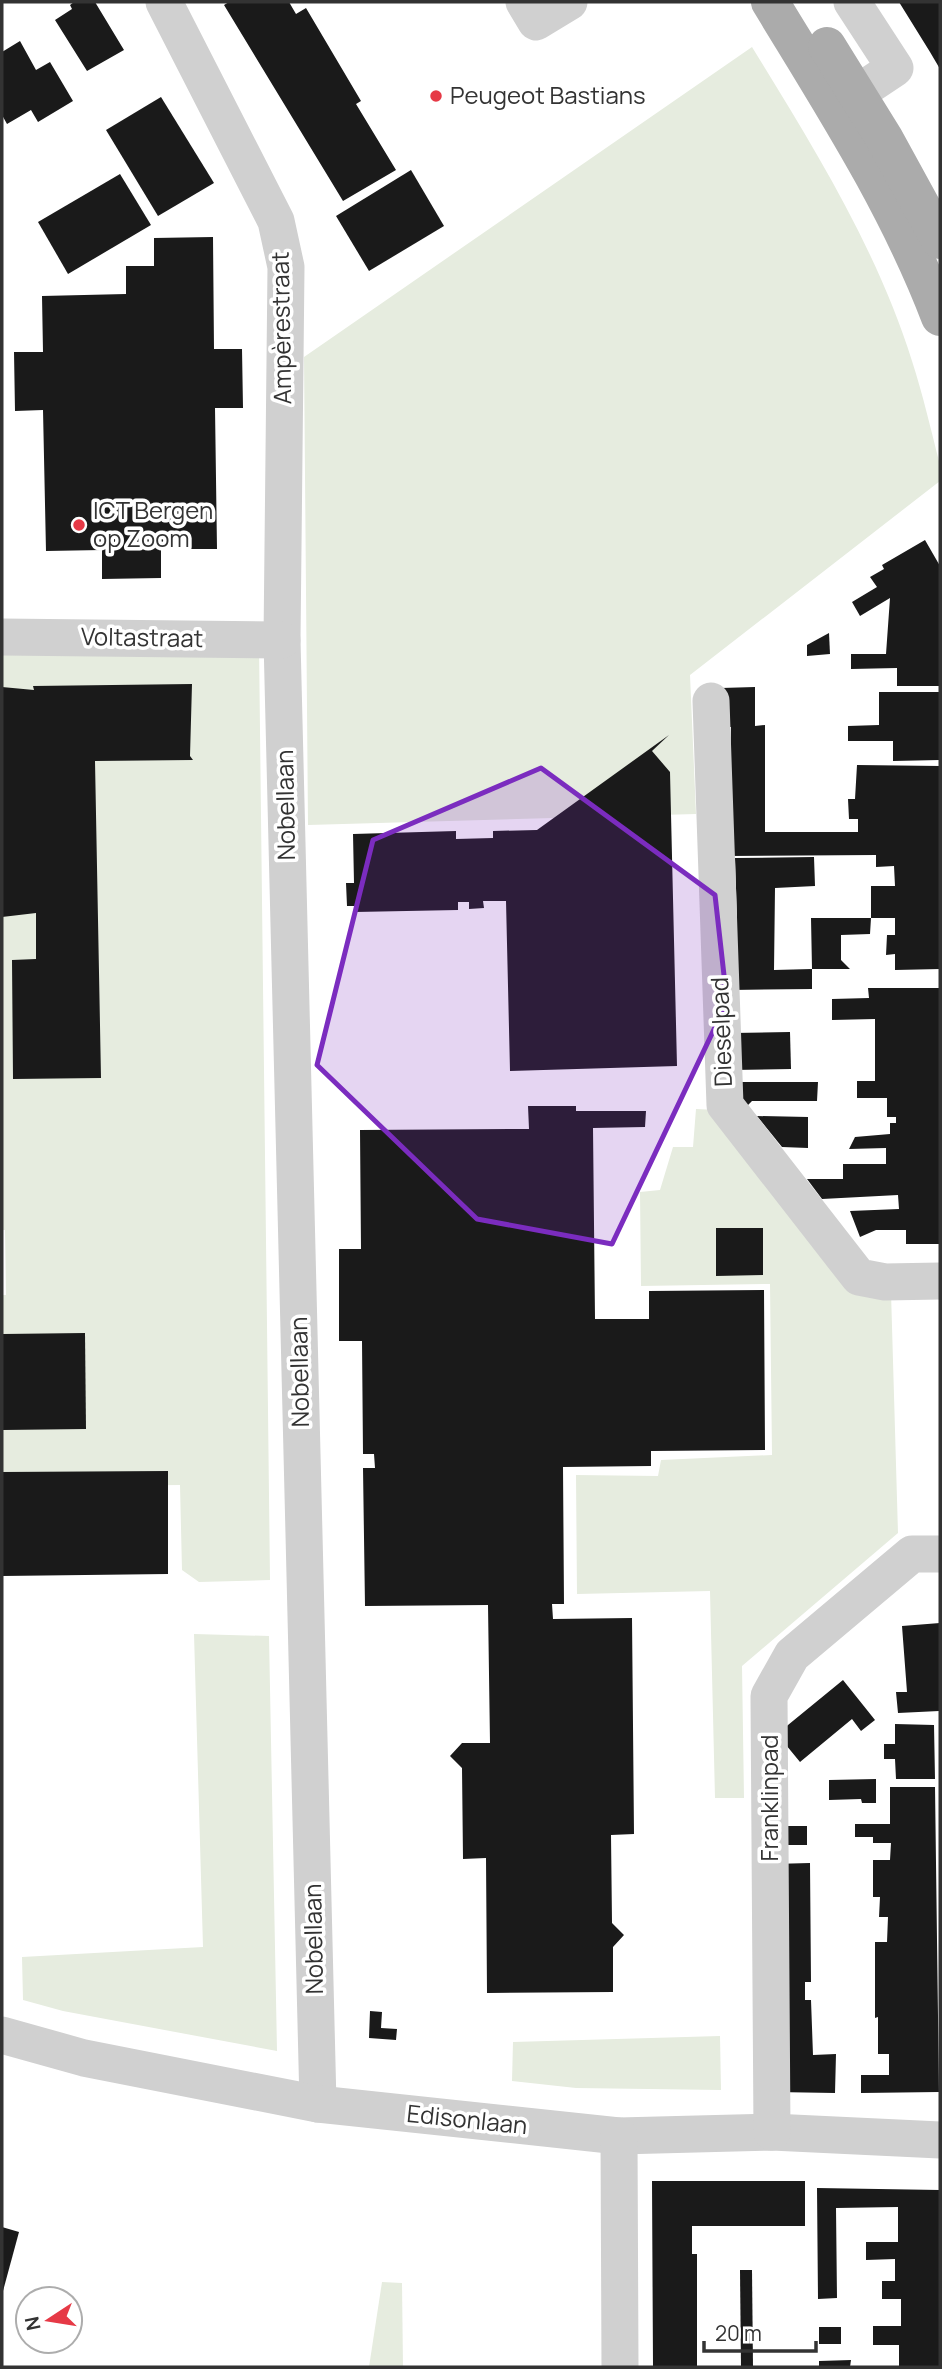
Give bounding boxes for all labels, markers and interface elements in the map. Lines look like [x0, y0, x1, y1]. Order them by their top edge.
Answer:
place label: Peugeot Bastians [450, 78, 646, 111]
marker: Peugeot Bastians [428, 88, 444, 104]
street label: Ampèrestraat [263, 251, 298, 405]
place label: ICT Bergen op Zoom [93, 493, 213, 554]
marker: ICT Bergen op Zoom [71, 517, 87, 533]
street label: Voltastraat [81, 619, 204, 654]
street label: Nobellaan [267, 749, 302, 861]
street label: Dieselpad [702, 977, 739, 1087]
street label: Nobellaan [281, 1316, 316, 1428]
street label: Franklinpad [752, 1735, 785, 1861]
street label: Nobellaan [295, 1883, 330, 1995]
street label: Edisonlaan [405, 2096, 529, 2141]
north arrow [14, 2285, 84, 2355]
scale bar [704, 2310, 816, 2354]
text: N [18, 2314, 47, 2333]
text: 20 m [715, 2319, 762, 2347]

